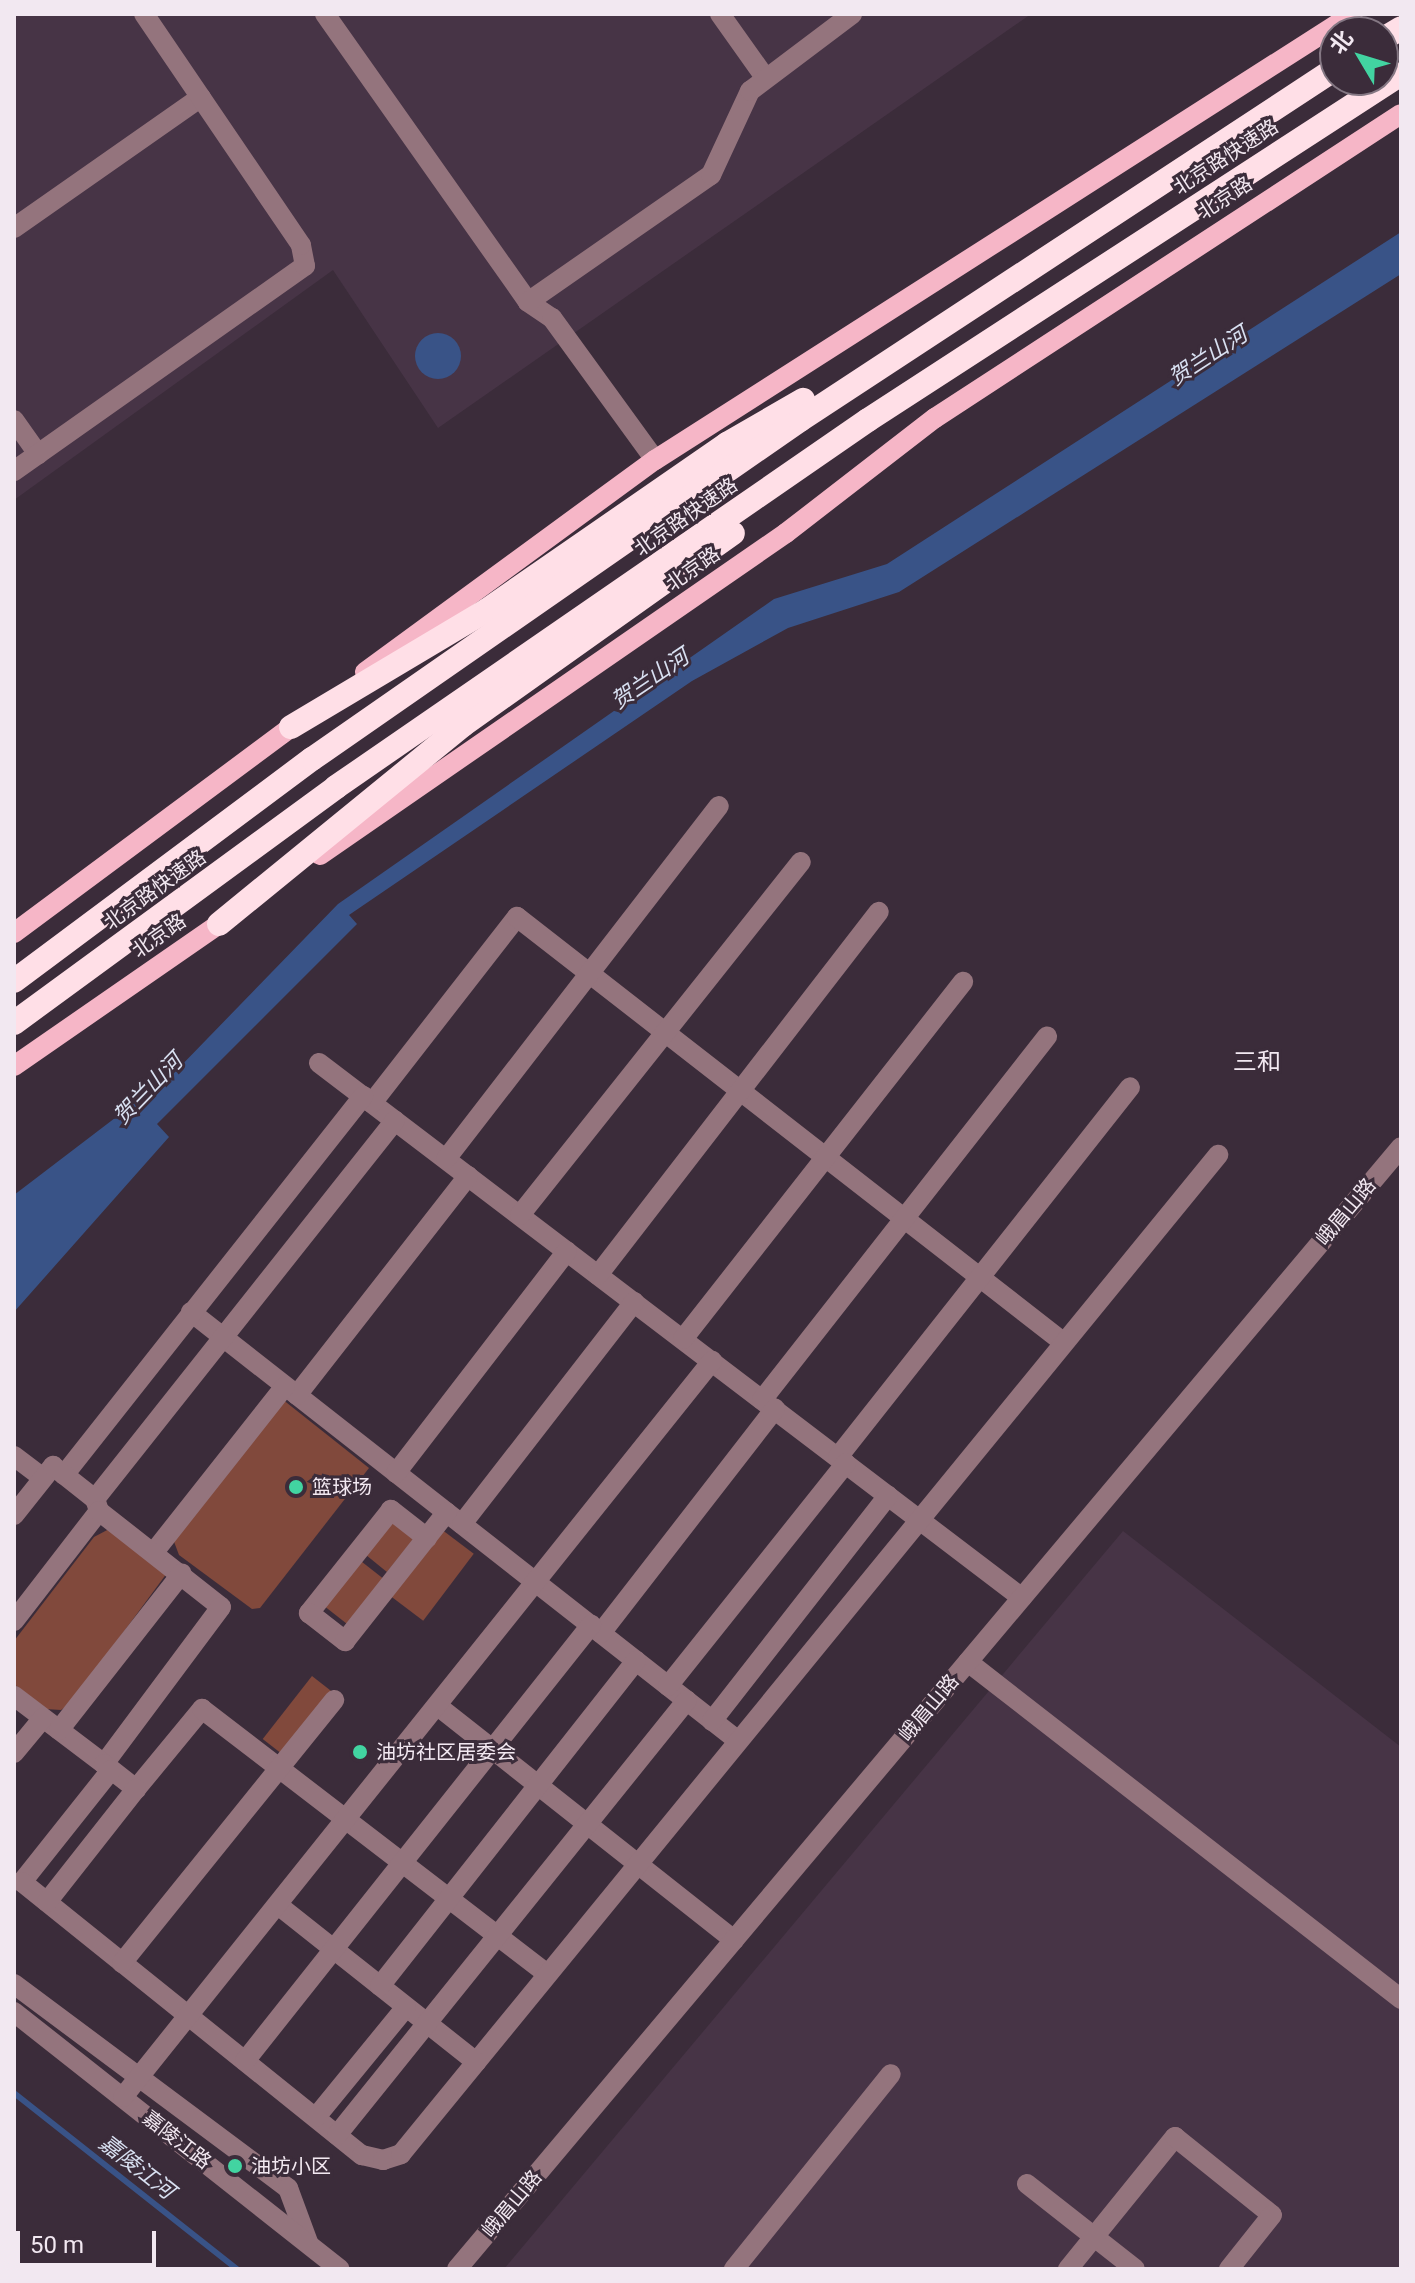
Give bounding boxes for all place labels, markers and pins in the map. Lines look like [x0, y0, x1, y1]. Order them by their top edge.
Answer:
place label: 篮球场 [312, 1475, 372, 1499]
marker: 篮球场 [287, 1478, 305, 1496]
place label: 油坊社区居委会 [376, 1740, 516, 1764]
marker: 油坊社区居委会 [351, 1743, 369, 1761]
place label: 油坊小区 [251, 2154, 331, 2178]
marker: 油坊小区 [226, 2157, 244, 2175]

